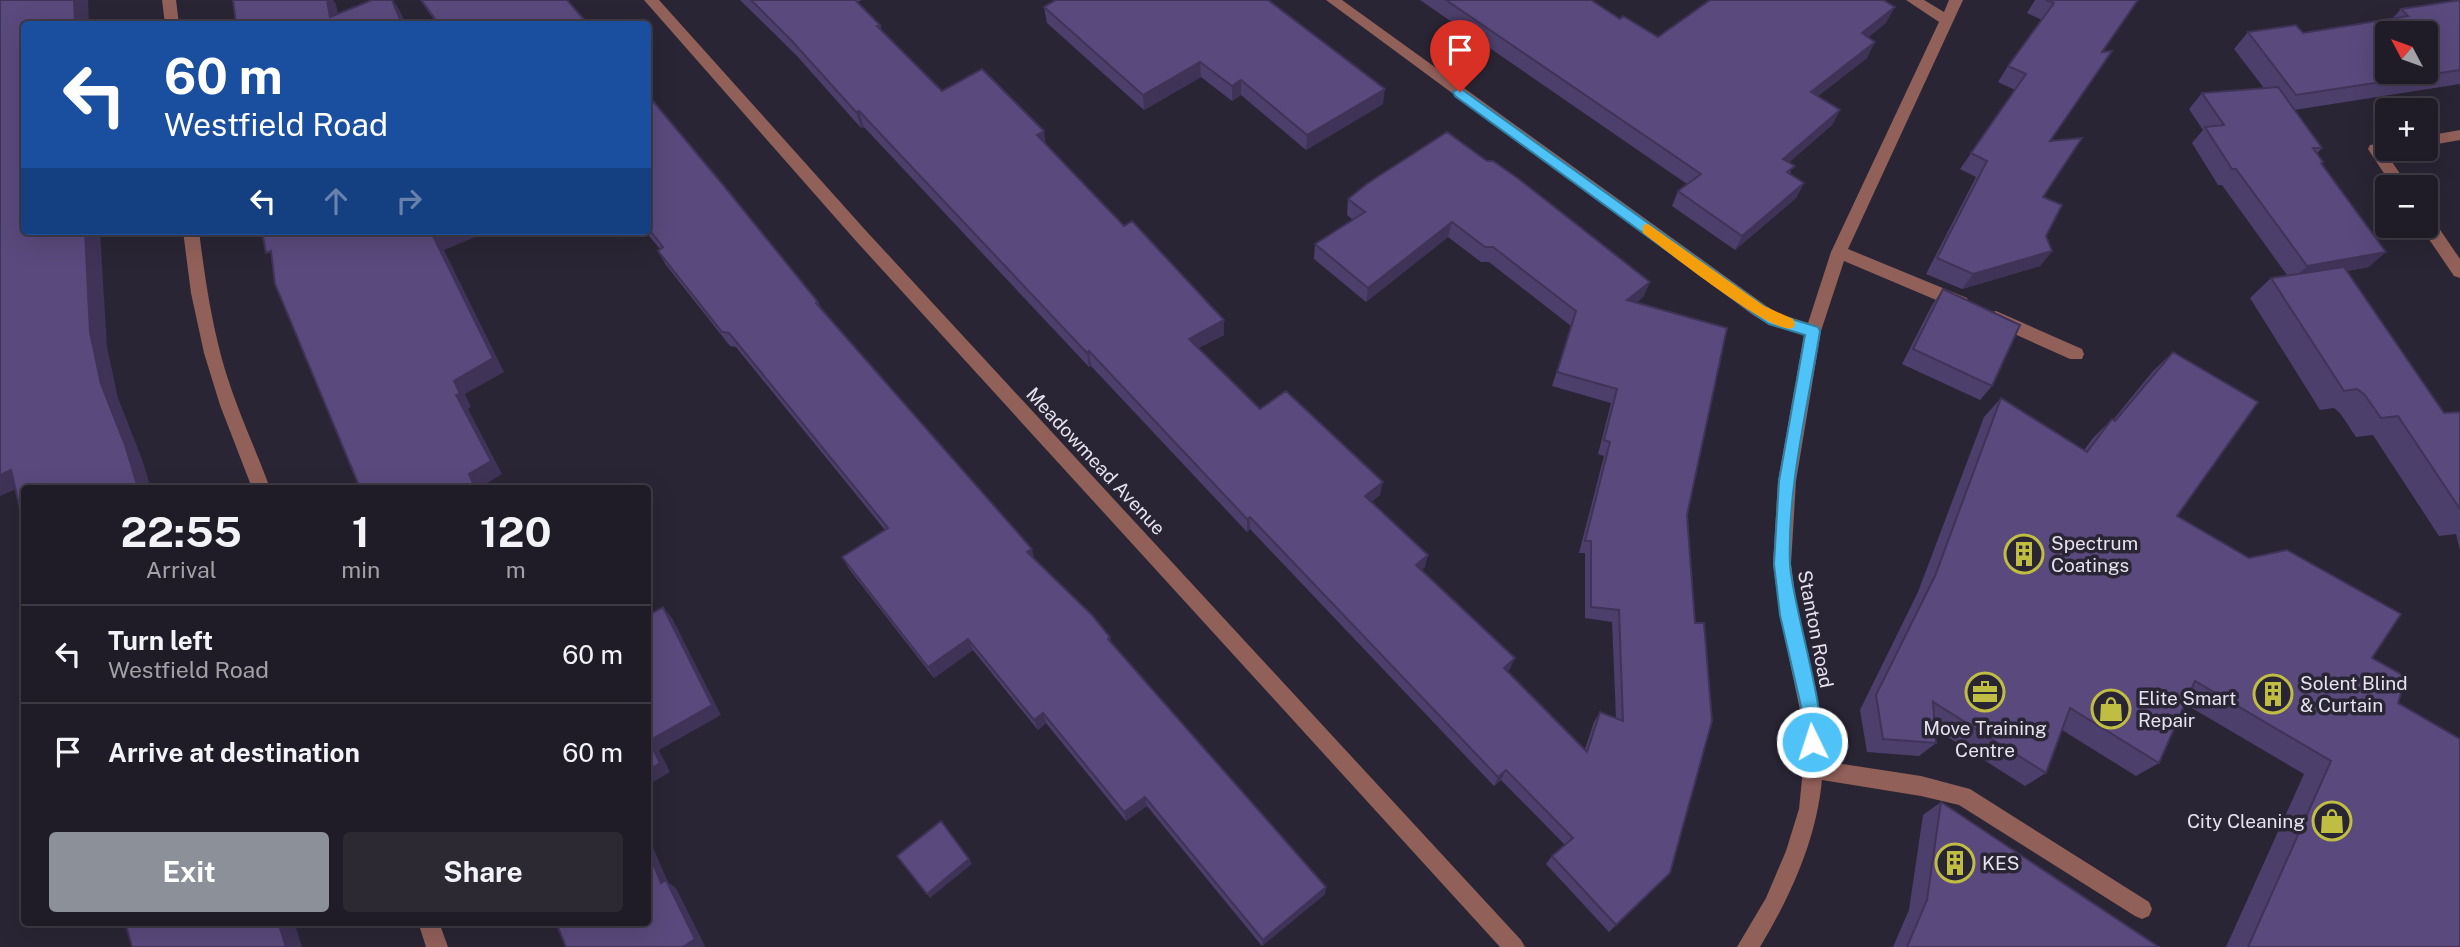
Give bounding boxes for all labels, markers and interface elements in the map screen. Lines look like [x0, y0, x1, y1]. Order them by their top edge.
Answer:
pin [1430, 20, 1490, 92]
north arrow [2375, 21, 2438, 84]
map controls [2375, 21, 2438, 238]
icon: arrive [1441, 31, 1479, 69]
text: 60 m [164, 47, 283, 105]
icon: left [49, 49, 140, 140]
button: + [2375, 98, 2438, 161]
text: Westfield Road [164, 106, 388, 143]
button: − [2375, 175, 2438, 238]
icon: left [244, 182, 282, 220]
icon: ahead [317, 182, 355, 220]
icon: right [390, 182, 428, 220]
street label: Meadowmead Avenue [1022, 383, 1170, 539]
text: 22:55 [120, 507, 242, 556]
text: 1 [352, 507, 370, 556]
text: 120 [480, 507, 552, 556]
place label: Spectrum Coatings [2051, 532, 2138, 576]
building icon: Spectrum Coatings [2003, 533, 2045, 575]
text: Arrival [146, 556, 217, 583]
text: min [341, 556, 380, 583]
text: m [506, 556, 526, 583]
street label: Stanton Road [1794, 568, 1838, 690]
text: Turn left [108, 625, 213, 656]
icon: left [49, 635, 87, 673]
text: 60 m [562, 639, 623, 670]
text: Westfield Road [108, 656, 269, 683]
office icon: Move Training Centre [1964, 671, 2006, 713]
place label: Solent Blind & Curtain [2300, 672, 2408, 716]
building icon: Solent Blind & Curtain [2252, 673, 2294, 715]
place label: Elite Smart Repair [2138, 687, 2236, 731]
shop icon: Elite Smart Repair [2090, 688, 2132, 730]
position arrow [1775, 705, 1849, 779]
place label: Move Training Centre [1923, 717, 2047, 761]
icon: arrive [49, 733, 87, 771]
text: Arrive at destination [108, 737, 360, 768]
text: 60 m [562, 737, 623, 768]
shop icon: City Cleaning [2311, 800, 2353, 842]
place label: City Cleaning [2187, 810, 2305, 832]
button: Exit [49, 832, 329, 912]
button: Share [343, 832, 623, 912]
building icon: KES [1934, 842, 1976, 884]
place label: KES [1982, 852, 2020, 874]

